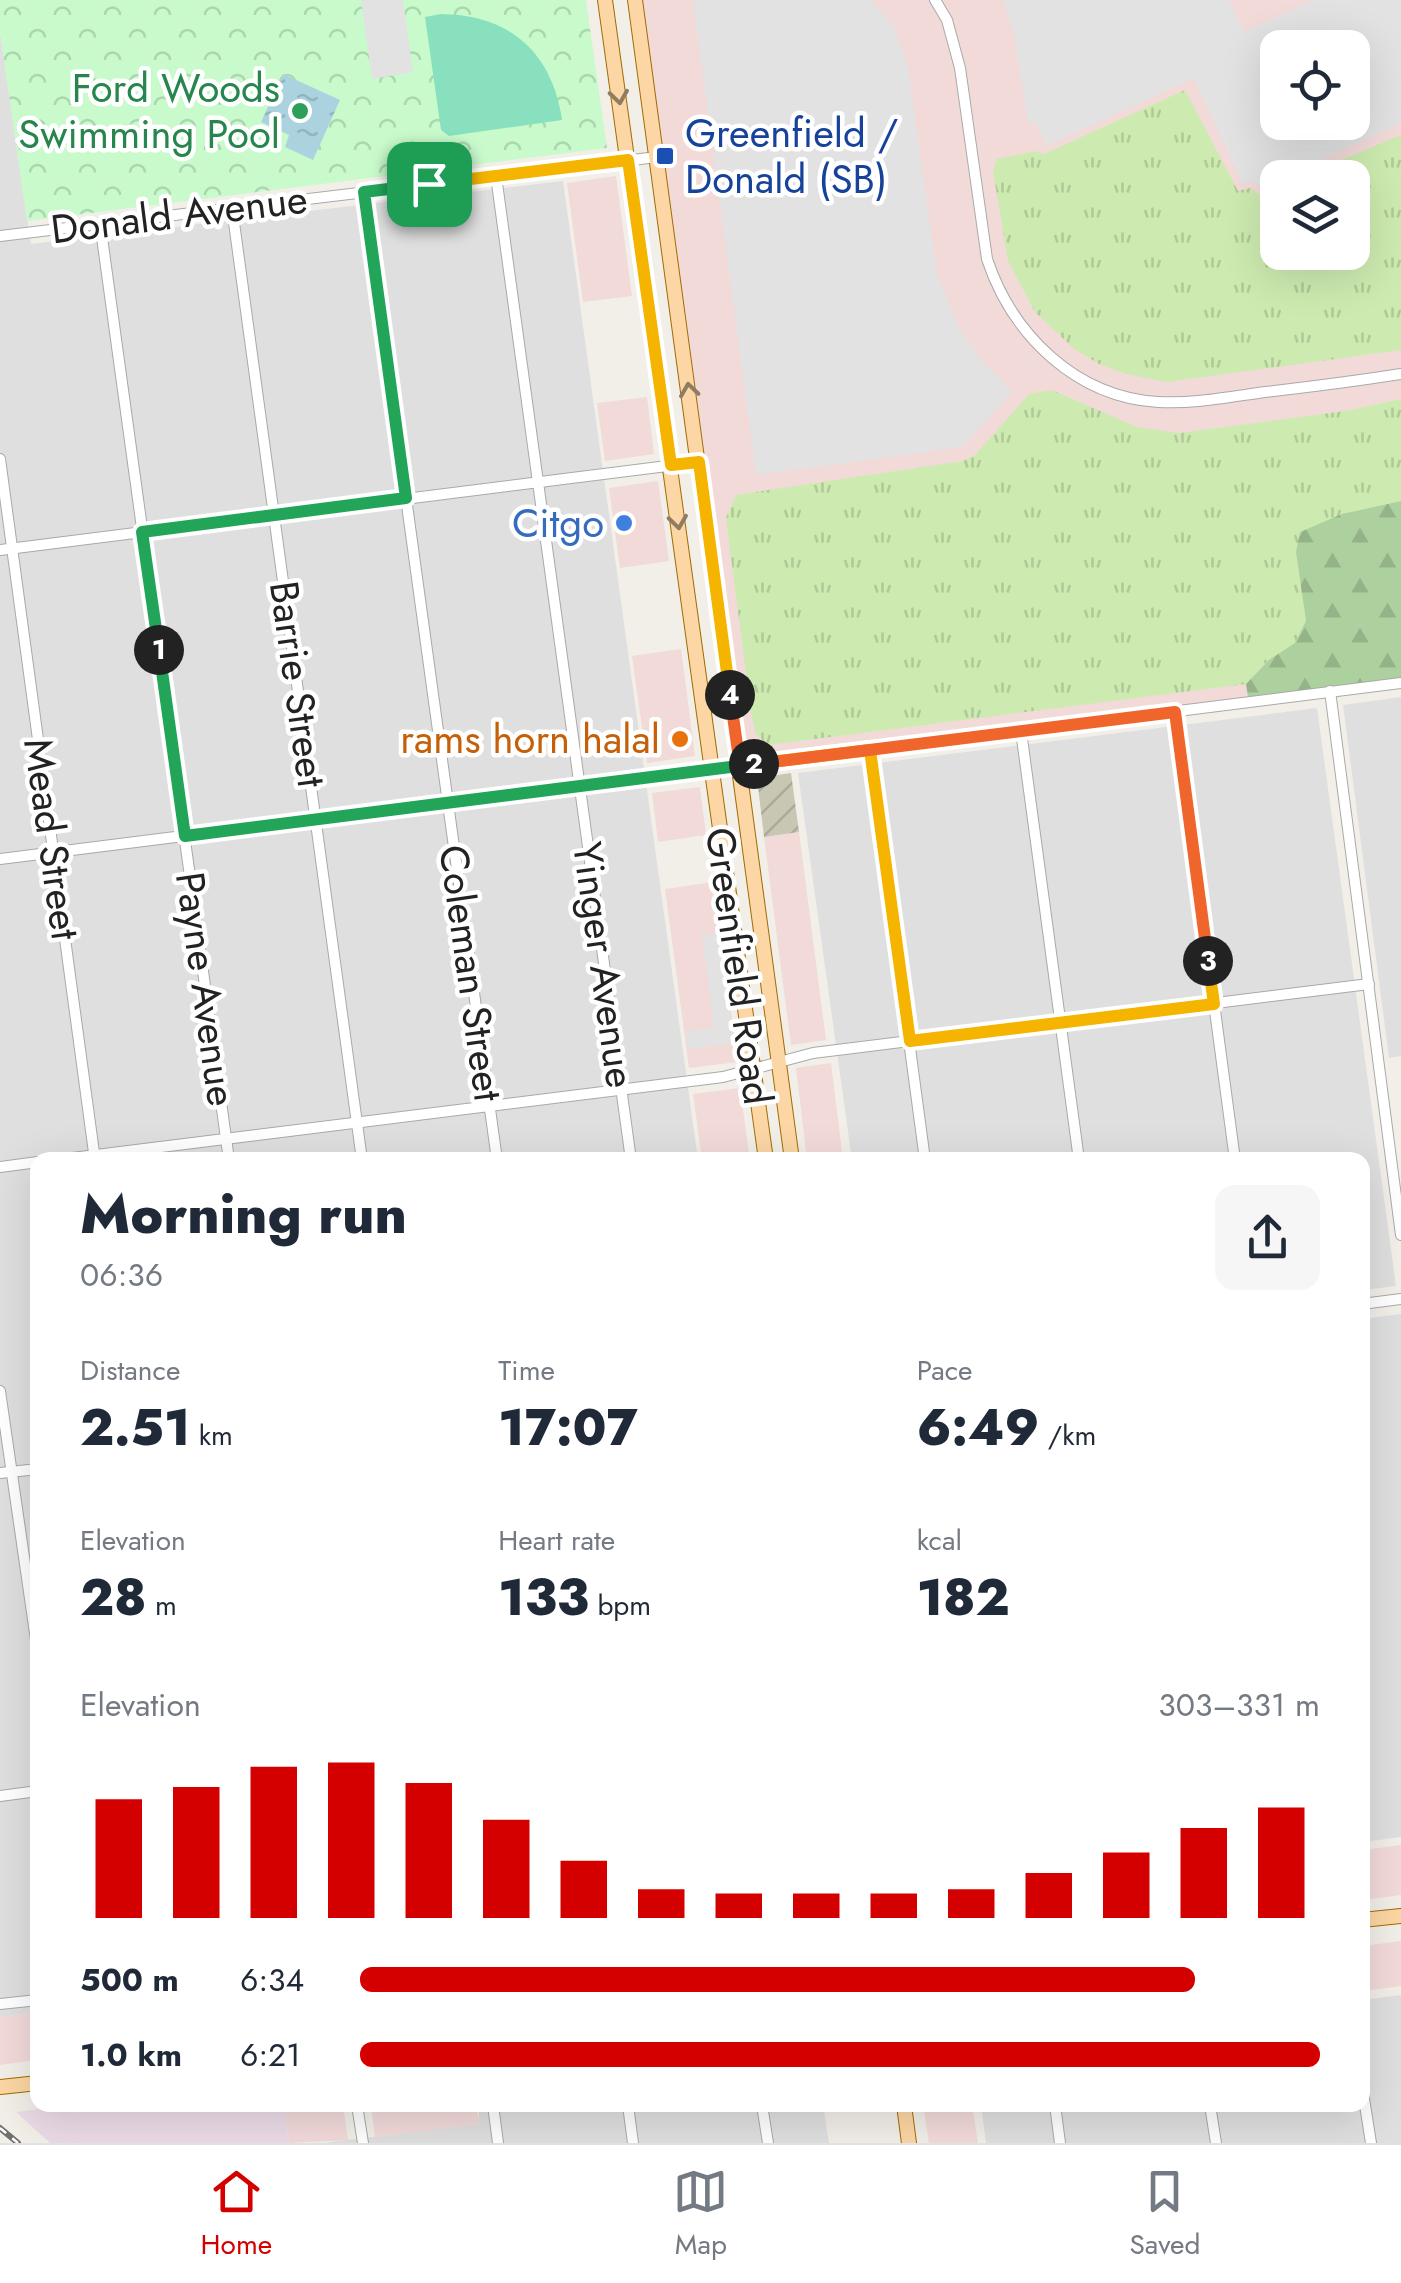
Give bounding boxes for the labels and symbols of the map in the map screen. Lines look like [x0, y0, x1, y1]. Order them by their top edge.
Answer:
place label: Ford Woods Swimming Pool [18, 59, 280, 163]
one-way arrow [608, 88, 629, 105]
marker: Ford Woods Swimming Pool [289, 100, 311, 122]
place label: Greenfield / Donald (SB) [685, 104, 898, 208]
pin [387, 142, 472, 227]
marker: Greenfield / Donald (SB) [654, 145, 676, 167]
street label: Donald Avenue [47, 170, 311, 258]
one-way arrow [679, 382, 700, 398]
place label: Citgo [512, 494, 604, 552]
marker: Citgo [613, 512, 635, 534]
one-way arrow [667, 514, 688, 531]
street label: Barrie Street [255, 577, 341, 791]
pin: 1 [134, 625, 184, 675]
pin: 4 [705, 670, 755, 720]
place label: rams horn halal [400, 710, 660, 768]
marker: rams horn halal [669, 728, 691, 750]
street label: Mead Street [9, 735, 95, 944]
pin: 2 [729, 739, 779, 789]
street label: Greenfield Road [691, 824, 787, 1108]
street label: Yinger Avenue [558, 838, 650, 1092]
street label: Coleman Street [424, 841, 518, 1105]
street label: Payne Avenue [161, 868, 251, 1110]
pin: 3 [1183, 936, 1233, 986]

